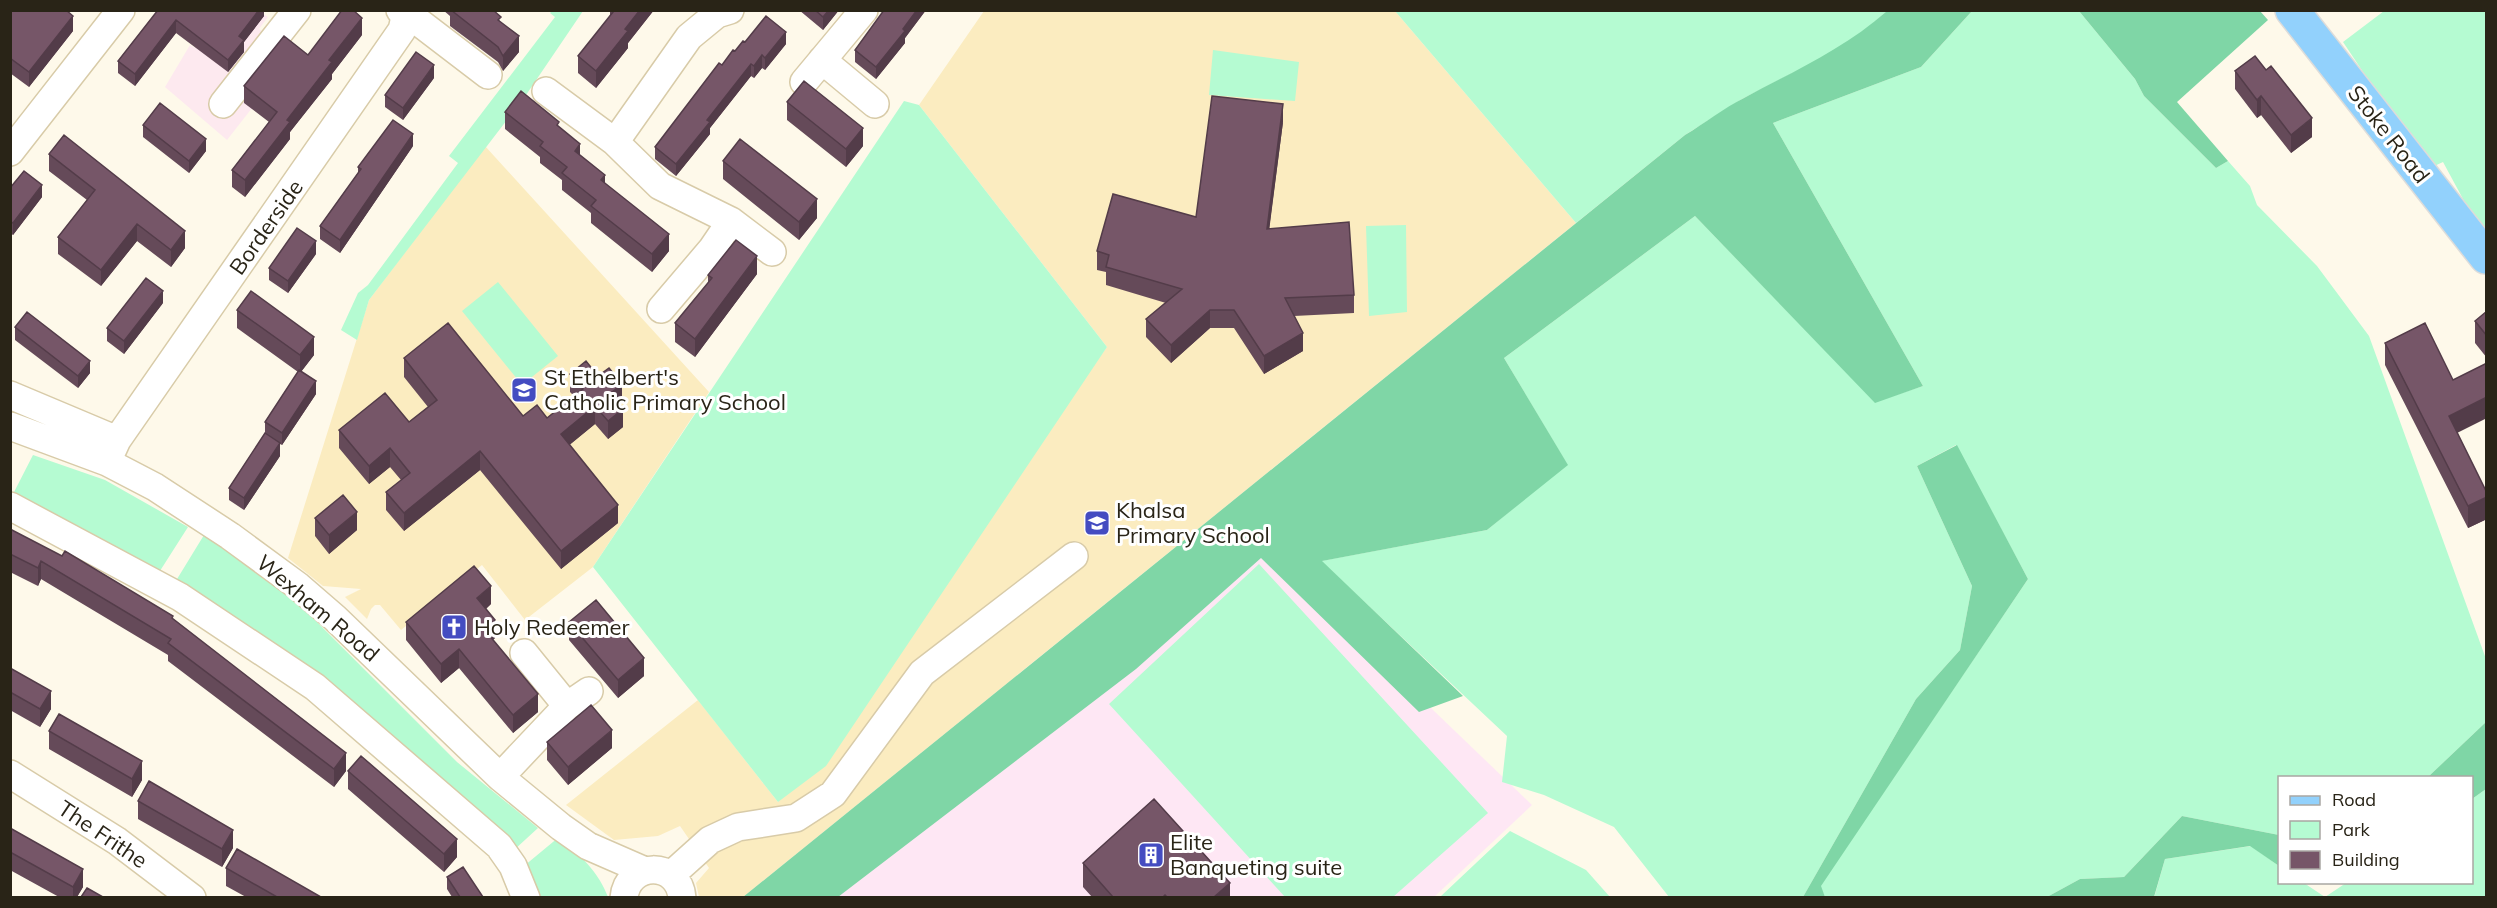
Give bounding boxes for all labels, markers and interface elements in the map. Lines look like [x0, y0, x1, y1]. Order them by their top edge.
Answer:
street label: Stoke Road [2342, 79, 2436, 189]
street label: Borderside [223, 174, 309, 280]
place label: St Ethelbert's Catholic Primary School [544, 363, 786, 416]
school or university icon: St Ethelbert's Catholic Primary School [509, 375, 539, 405]
place label: Khalsa Primary School [1116, 496, 1270, 549]
school or university icon: Khalsa Primary School [1082, 508, 1112, 538]
street label: Wexham Road [251, 548, 385, 668]
church icon: Holy Redeemer [439, 612, 469, 642]
place label: Holy Redeemer [474, 613, 629, 641]
legend [2278, 776, 2473, 884]
text: Road [2332, 788, 2376, 811]
street label: The Frithe [53, 794, 153, 874]
text: Park [2332, 818, 2371, 841]
place label: Elite Banqueting suite [1170, 828, 1342, 881]
building icon: Elite Banqueting suite [1136, 840, 1166, 870]
text: Building [2332, 848, 2400, 871]

